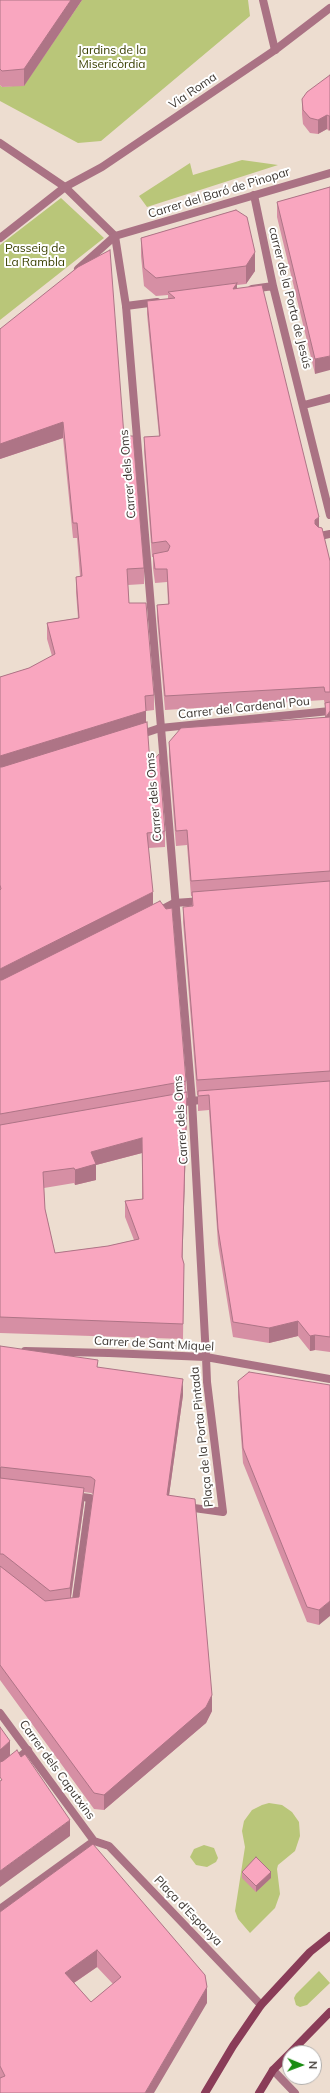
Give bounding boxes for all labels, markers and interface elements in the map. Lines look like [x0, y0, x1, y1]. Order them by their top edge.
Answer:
park label: Jardins de la Misericòrdia [78, 43, 146, 71]
street label: Via Roma [166, 70, 220, 112]
street label: Carrer del Baró de Pinopar [146, 165, 292, 221]
street label: carrer de la Porta de Jesús [265, 226, 315, 370]
park label: Passeig de La Rambla [5, 241, 65, 269]
street label: Carrer dels Oms [117, 429, 139, 519]
street label: Carrer del Cardenal Pou [177, 694, 311, 722]
street label: Carrer dels Oms [143, 752, 165, 842]
street label: Carrer dels Oms [171, 1075, 191, 1165]
street label: Carrer de Sant Miquel [93, 1334, 215, 1354]
street label: Plaça de la Porta Pintada [187, 1366, 217, 1508]
street label: Carrer dels Caputxins [16, 1717, 98, 1823]
street label: Plaça d'Espanya [151, 1873, 225, 1949]
north arrow [282, 2045, 322, 2085]
text: N [306, 2061, 320, 2069]

